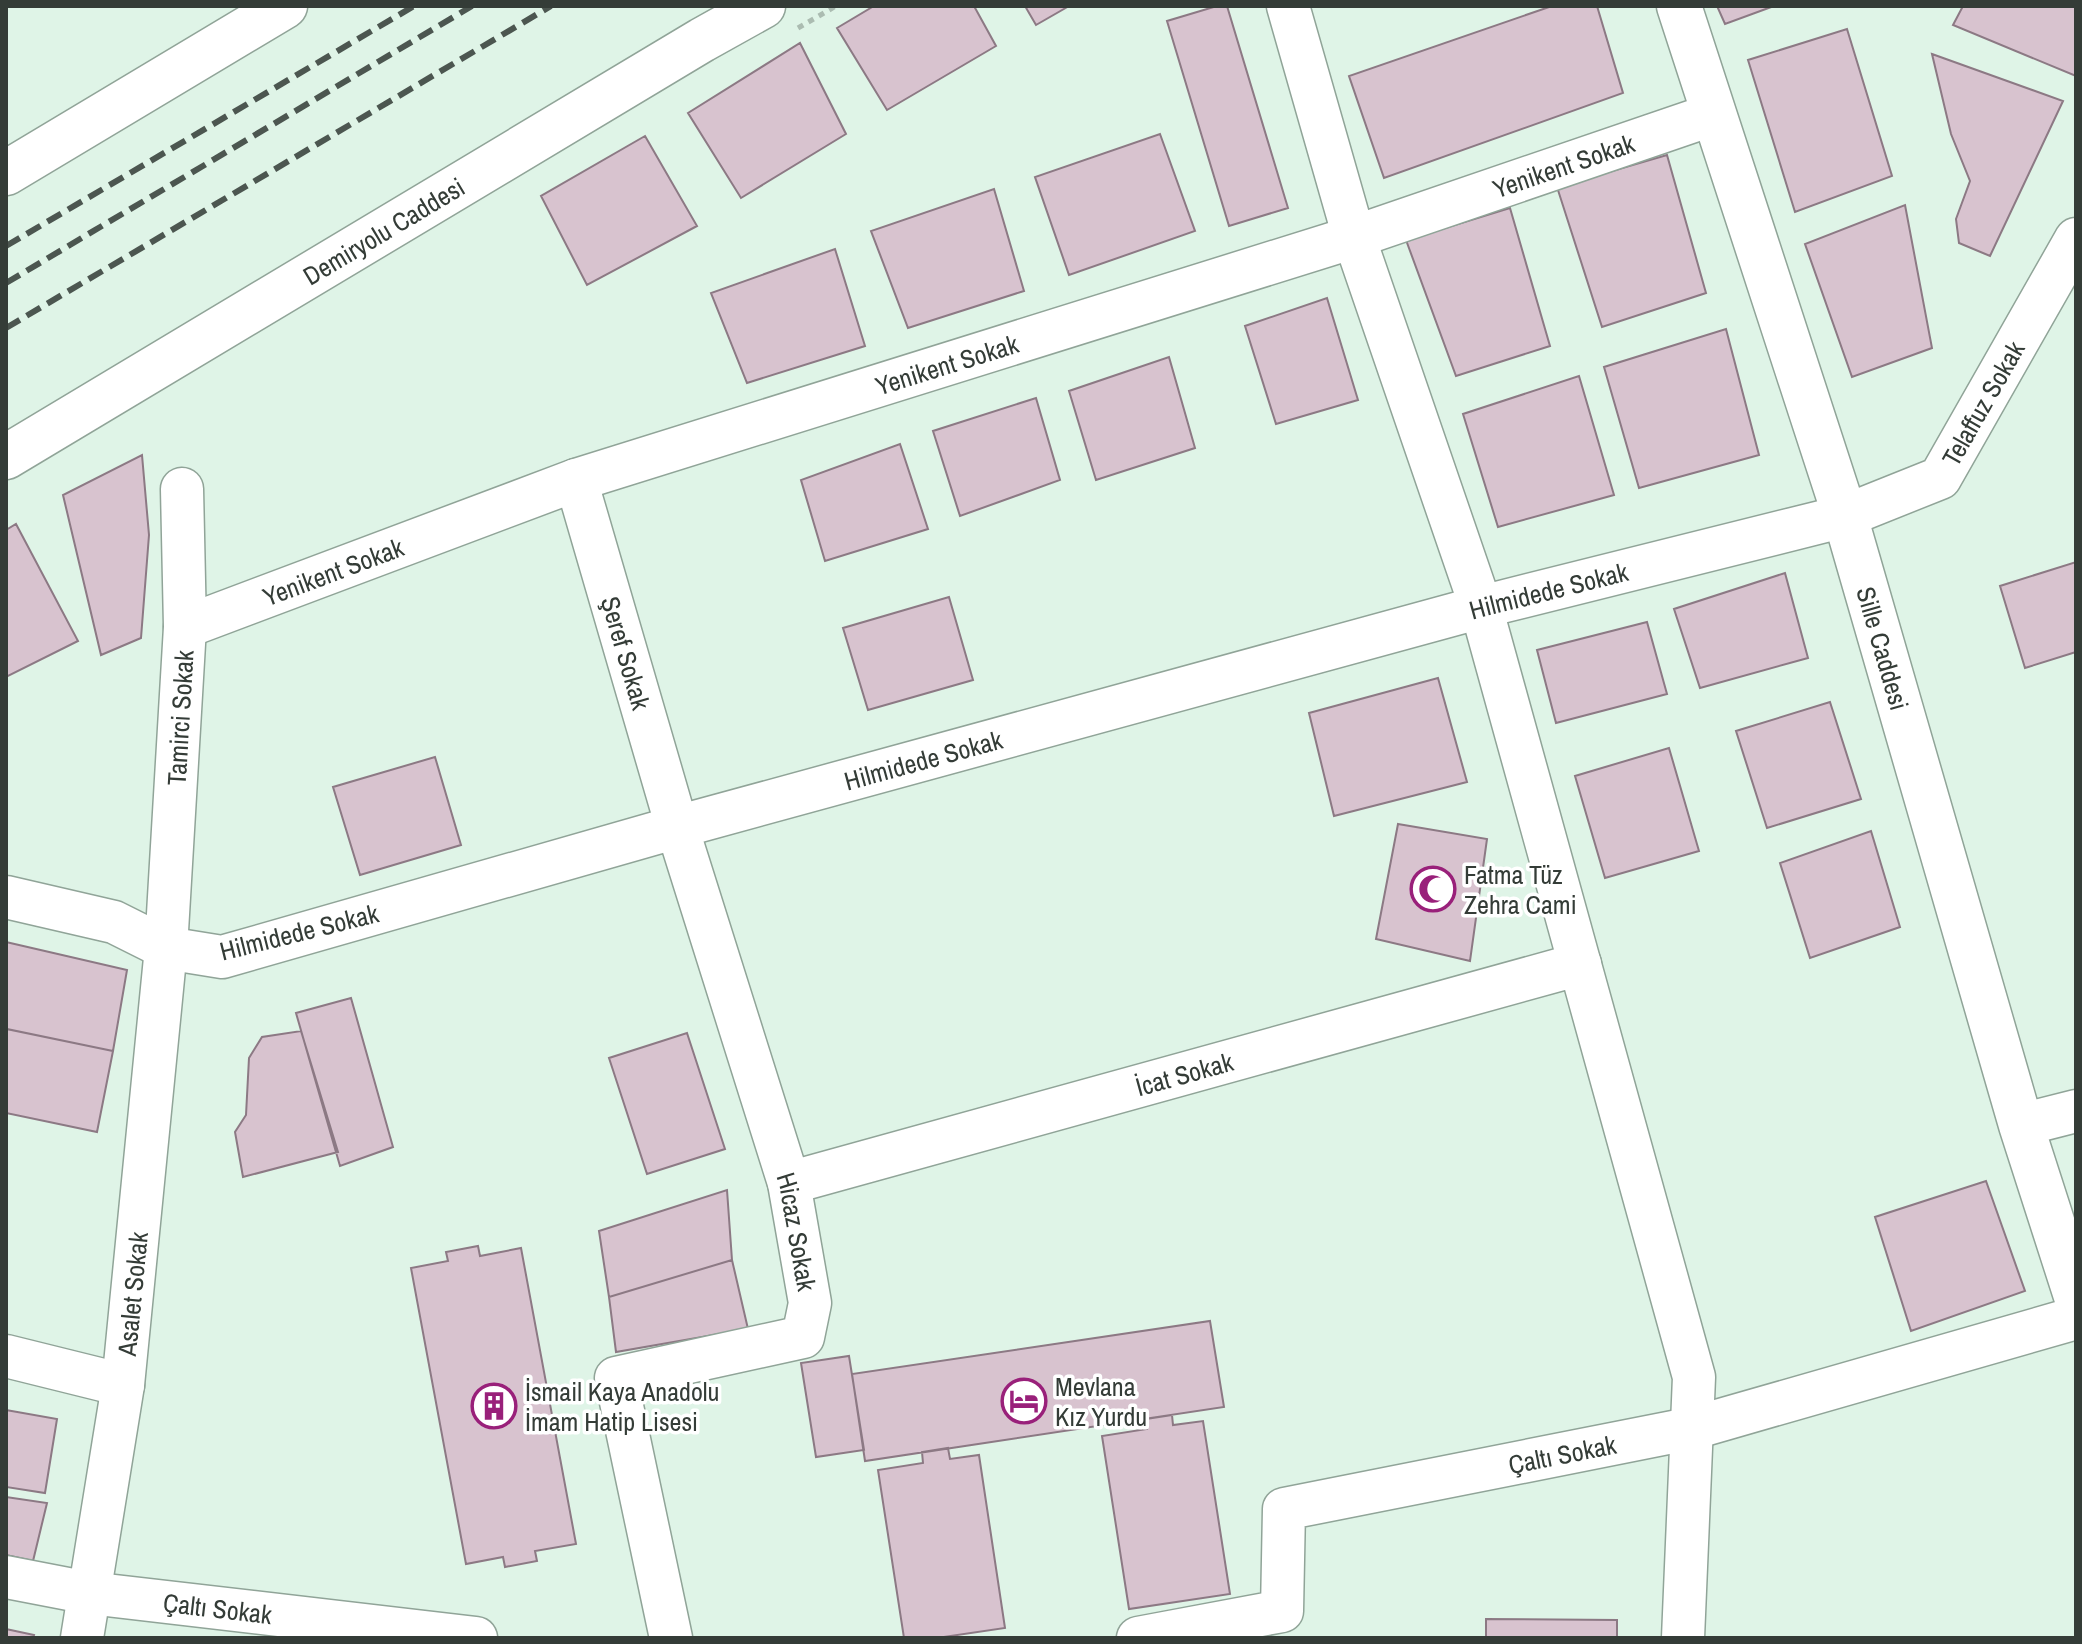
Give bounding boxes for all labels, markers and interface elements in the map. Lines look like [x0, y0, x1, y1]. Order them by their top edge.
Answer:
street label: Yenikent Sokak [1488, 125, 1639, 206]
street label: Demiryolu Caddesi [296, 169, 471, 293]
street label: Yenikent Sokak [871, 325, 1023, 403]
street label: Telaffuz Sokak [1933, 334, 2032, 472]
street label: Yenikent Sokak [258, 529, 409, 614]
street label: Hilmidede Sokak [1465, 553, 1632, 627]
street label: Sille Caddesi [1849, 582, 1918, 714]
street label: Şeref Sokak [593, 592, 659, 714]
street label: Tamirci Sokak [158, 649, 201, 787]
street label: Hilmidede Sokak [840, 721, 1006, 798]
place label: Fatma Tüz Zehra Cami [1464, 857, 1577, 922]
mosque icon: Fatma Tüz Zehra Cami [1409, 865, 1457, 913]
street label: Hilmidede Sokak [216, 895, 382, 969]
street label: İcat Sokak [1131, 1043, 1237, 1104]
street label: Hicaz Sokak [769, 1168, 825, 1294]
street label: Asalet Sokak [108, 1230, 156, 1358]
place label: Mevlana Kız Yurdu [1055, 1369, 1147, 1434]
place label: İsmail Kaya Anadolu İmam Hatip Lisesi [525, 1374, 719, 1439]
hotel icon: Mevlana Kız Yurdu [1000, 1377, 1048, 1425]
building icon: İsmail Kaya Anadolu İmam Hatip Lisesi [470, 1382, 518, 1430]
street label: Çaltı Sokak [1505, 1426, 1619, 1482]
street label: Çaltı Sokak [161, 1584, 274, 1632]

